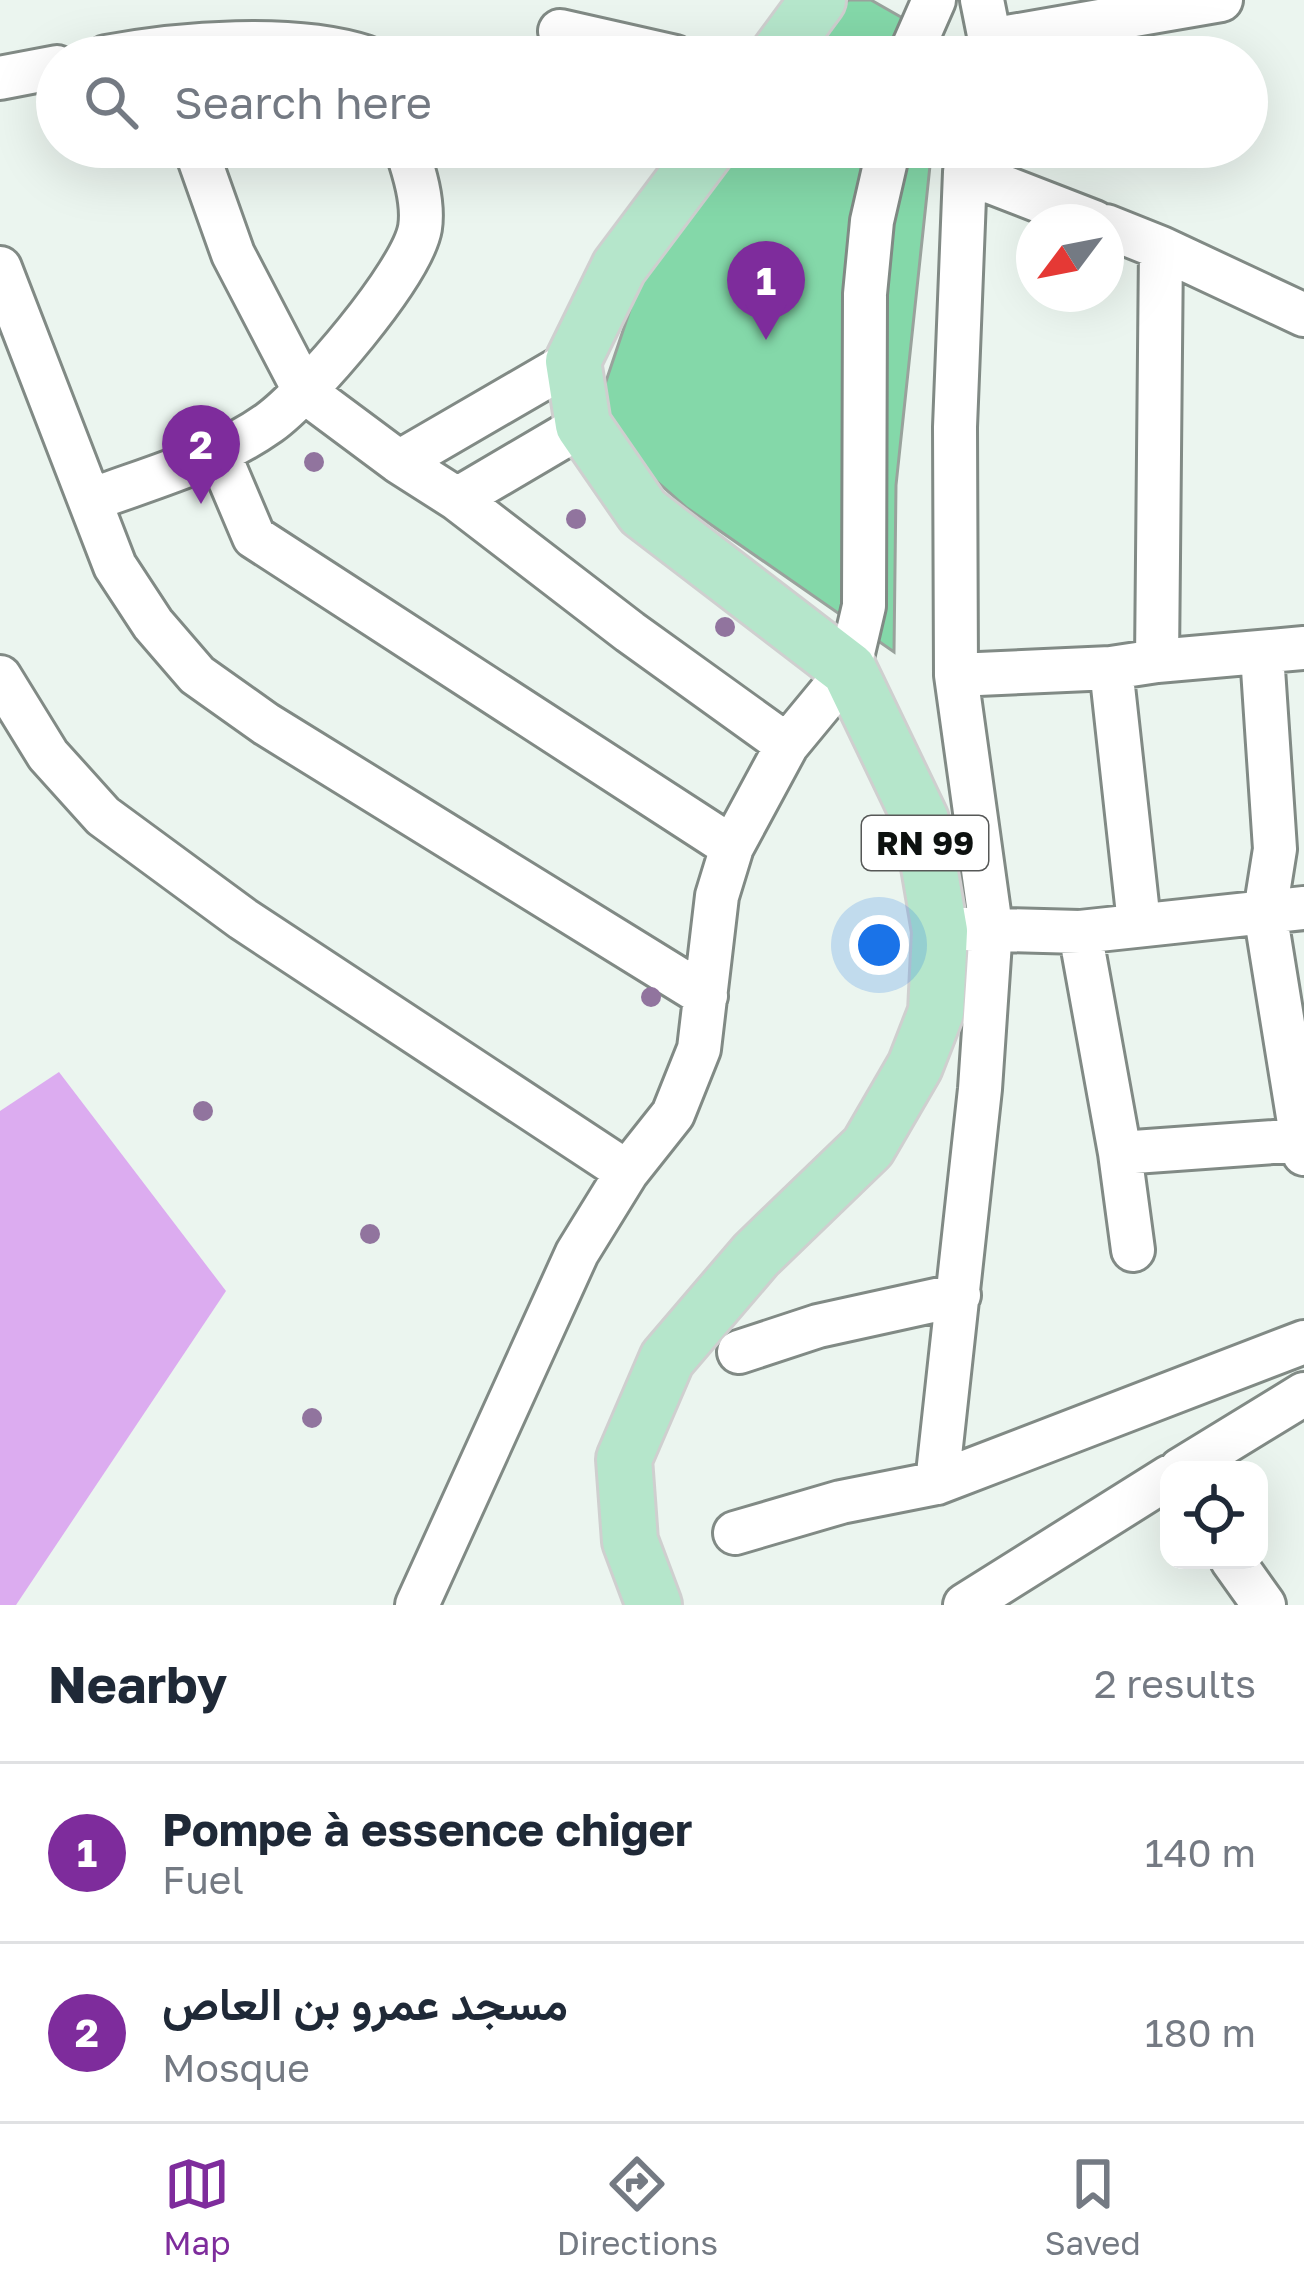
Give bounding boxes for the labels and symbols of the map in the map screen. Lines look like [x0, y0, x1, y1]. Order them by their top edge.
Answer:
north arrow [1016, 204, 1124, 312]
pin: 1 [727, 241, 805, 340]
pin: 2 [162, 405, 240, 504]
road number: RN 99 [862, 816, 988, 870]
your location [849, 915, 909, 975]

